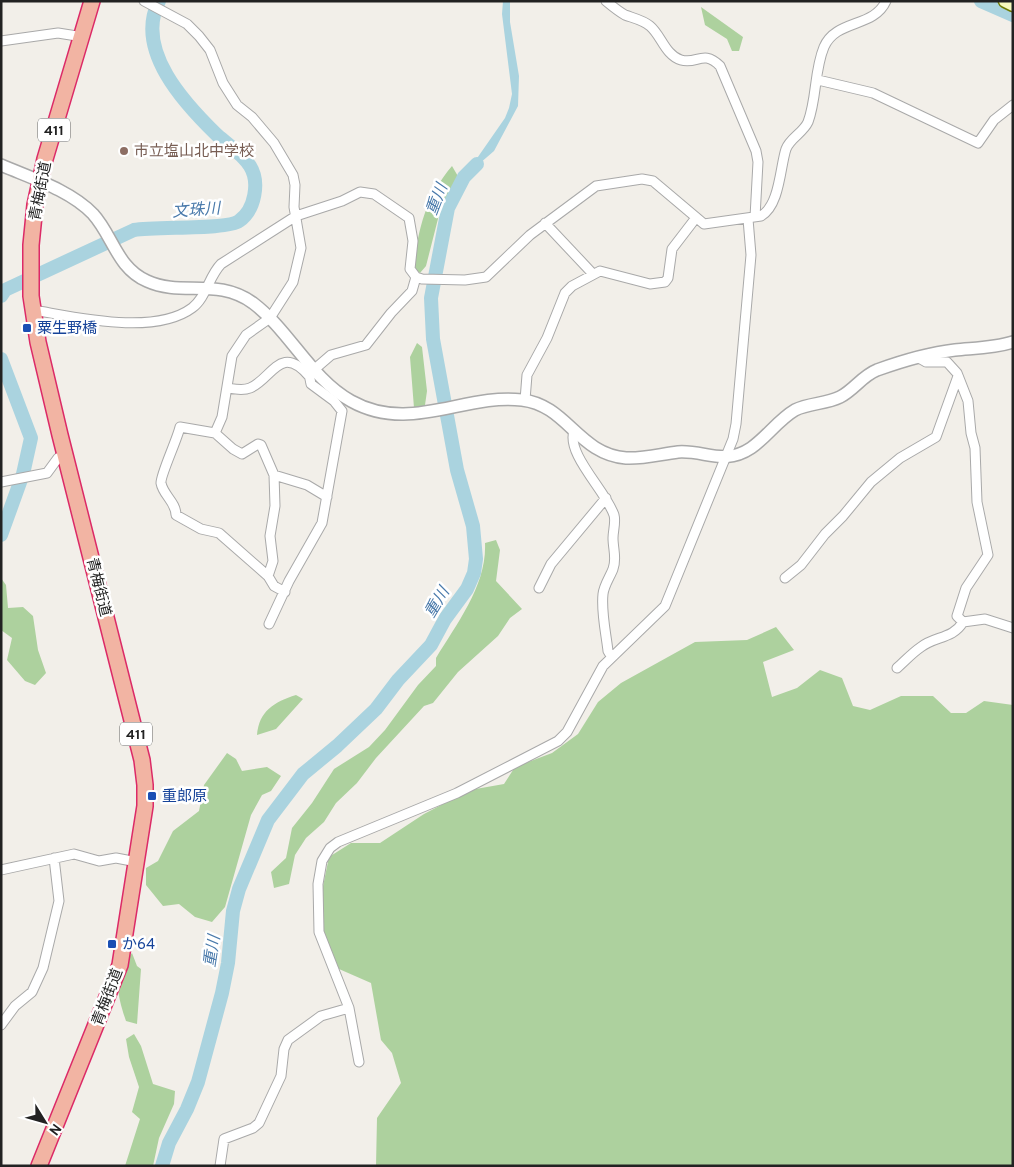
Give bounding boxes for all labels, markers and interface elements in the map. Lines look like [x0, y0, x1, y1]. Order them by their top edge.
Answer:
road number: 411 [38, 118, 70, 142]
place label: 市立塩山北中学校 [134, 142, 254, 162]
marker: 市立塩山北中学校 [118, 145, 130, 157]
street label: 青梅街道 [25, 160, 57, 223]
water label: 重川 [423, 179, 454, 218]
water label: 文珠川 [171, 199, 223, 223]
place label: 粟生野橋 [37, 320, 97, 339]
marker: 粟生野橋 [21, 322, 33, 334]
street label: 青梅街道 [81, 556, 115, 619]
water label: 重川 [421, 582, 456, 622]
road number: 411 [120, 722, 152, 746]
place label: 重郎原 [162, 788, 207, 807]
marker: 重郎原 [146, 790, 158, 802]
water label: 重川 [201, 932, 226, 969]
place label: か64 [122, 936, 155, 955]
marker: か64 [106, 938, 118, 950]
street label: 青梅街道 [88, 966, 128, 1029]
north arrow [20, 1097, 70, 1147]
text: N [44, 1120, 64, 1138]

